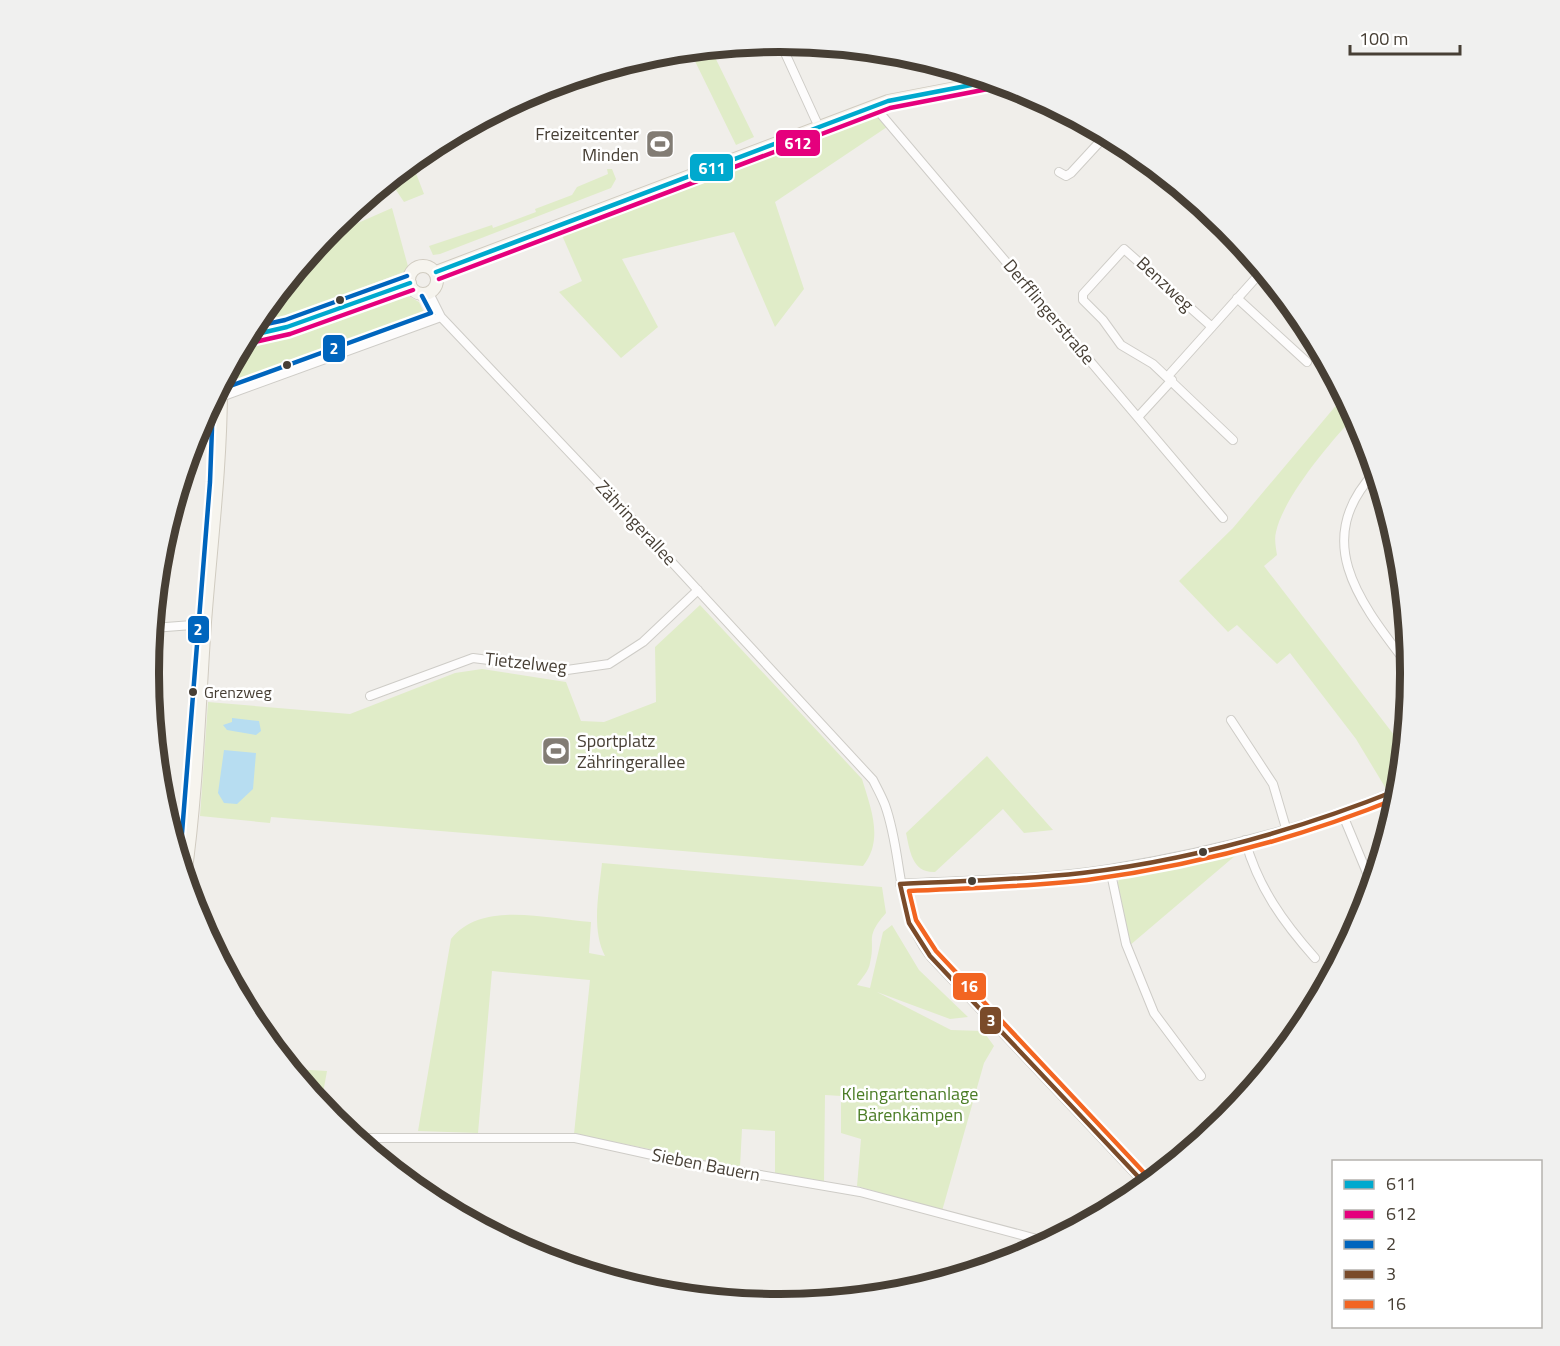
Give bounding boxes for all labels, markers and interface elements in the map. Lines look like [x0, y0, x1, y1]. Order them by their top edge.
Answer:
scale bar [1350, 18, 1460, 56]
text: 100 m [1359, 25, 1408, 52]
place label: Freizeitcenter Minden [535, 120, 639, 168]
sports icon: Freizeitcenter Minden [644, 128, 676, 160]
line badge: 612 [775, 129, 821, 157]
text: 612 [785, 131, 811, 155]
line badge: 611 [689, 153, 734, 182]
text: 611 [699, 156, 725, 180]
street label: Benzweg [1131, 250, 1200, 317]
street label: Derfflingerstraße [997, 253, 1102, 370]
unlabelled marker [334, 294, 346, 306]
line badge: 2 [322, 334, 346, 363]
text: 2 [330, 336, 338, 360]
unlabelled marker [281, 359, 293, 371]
street label: Zähringerallee [590, 474, 683, 571]
line badge: 2 [187, 615, 210, 644]
text: 2 [194, 617, 202, 641]
street label: Tietzelweg [484, 645, 568, 680]
place label: Grenzweg [204, 680, 272, 704]
marker: Grenzweg [187, 686, 199, 698]
place label: Sportplatz Zähringerallee [577, 727, 685, 775]
sports icon: Sportplatz Zähringerallee [540, 735, 572, 767]
unlabelled marker [1197, 846, 1209, 858]
unlabelled marker [966, 875, 978, 887]
line badge: 16 [952, 972, 987, 1001]
text: 16 [960, 974, 978, 998]
line badge: 3 [979, 1006, 1002, 1035]
text: 3 [987, 1008, 995, 1032]
park label: Kleingartenanlage Bärenkämpen [842, 1080, 978, 1128]
street label: Sieben Bauern [650, 1141, 762, 1188]
legend [1332, 1160, 1542, 1328]
text: 611 [1386, 1170, 1416, 1197]
text: 612 [1386, 1200, 1416, 1227]
text: 2 [1386, 1230, 1396, 1257]
text: 3 [1386, 1260, 1396, 1287]
text: 16 [1386, 1290, 1406, 1317]

